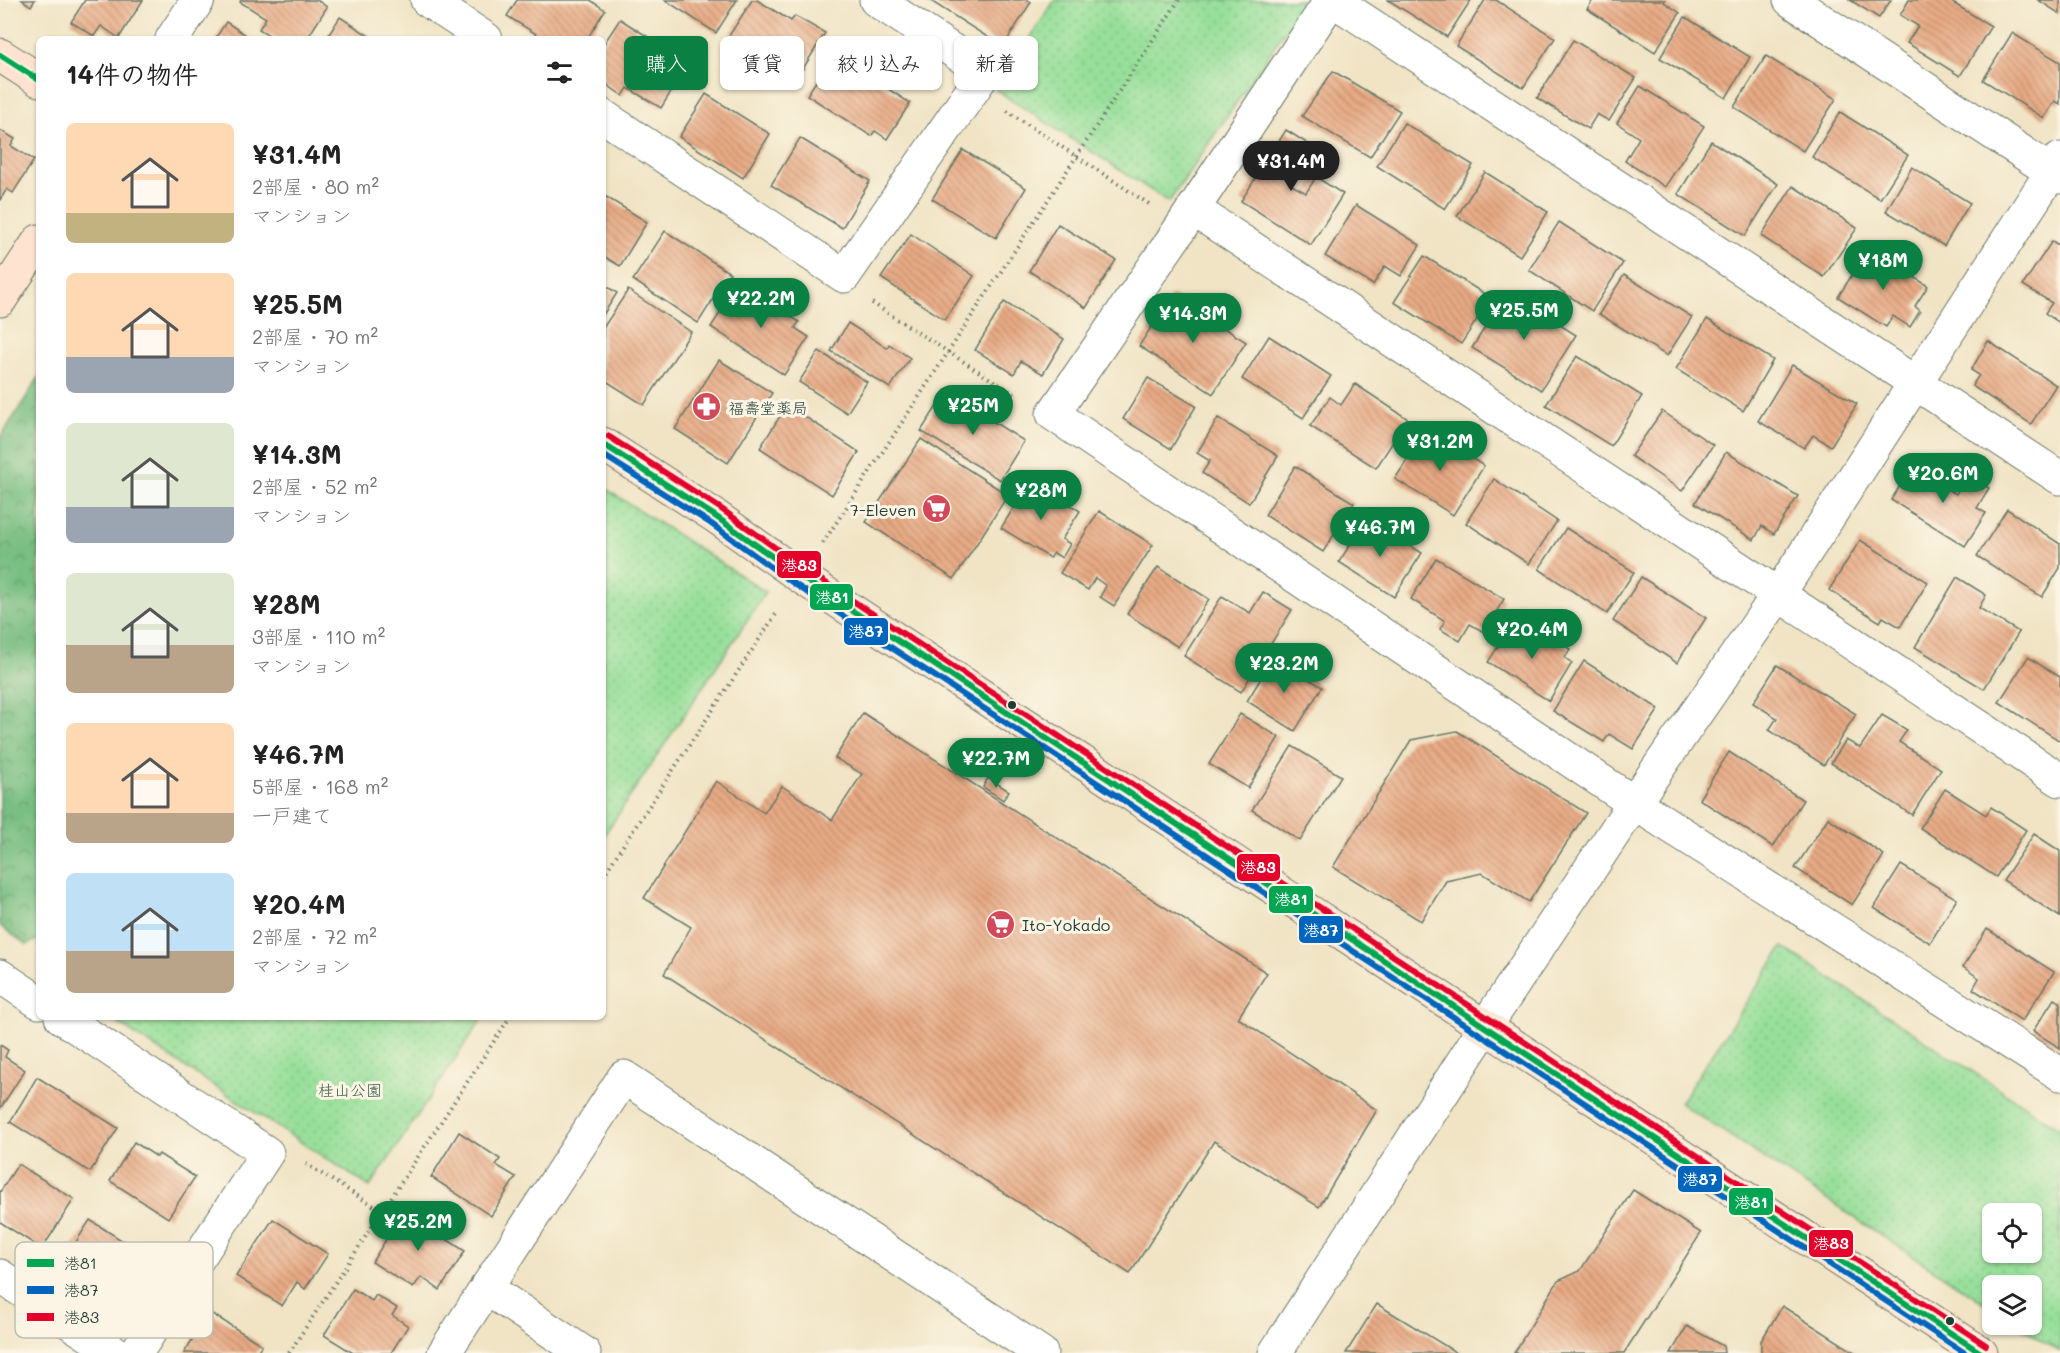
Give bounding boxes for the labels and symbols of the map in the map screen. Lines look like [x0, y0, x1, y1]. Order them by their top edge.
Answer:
pin: ¥31.4M [1242, 141, 1340, 192]
pin: ¥18M [1847, 240, 1919, 291]
pin: ¥22.2M [712, 278, 810, 329]
pin: ¥25.5M [1475, 290, 1573, 341]
pin: ¥14.3M [1144, 293, 1242, 344]
pin: ¥25M [937, 385, 1009, 436]
pharmacy icon: 福壽堂薬局 [691, 391, 723, 423]
place label: 福壽堂薬局 [728, 397, 808, 418]
pin: ¥31.2M [1391, 421, 1489, 472]
pin: ¥20.6M [1894, 453, 1992, 504]
pin: ¥28M [1005, 470, 1077, 521]
supermarket icon: 7-Eleven [921, 493, 953, 525]
place label: 7-Eleven [850, 499, 916, 520]
pin: ¥46.7M [1331, 507, 1429, 558]
line badge: 港83 [776, 550, 822, 579]
text: 港83 [781, 554, 817, 575]
line badge: 港81 [809, 583, 854, 611]
text: 港81 [815, 586, 849, 607]
pin: ¥20.4M [1483, 609, 1581, 660]
line badge: 港87 [843, 617, 889, 646]
text: 港87 [849, 620, 883, 641]
pin: ¥23.2M [1235, 643, 1333, 694]
unlabelled marker [1006, 699, 1018, 711]
pin: ¥22.7M [947, 738, 1045, 789]
line badge: 港83 [1236, 853, 1281, 882]
text: 港83 [1240, 856, 1276, 877]
line badge: 港81 [1268, 885, 1314, 914]
text: 港81 [1274, 888, 1308, 909]
supermarket icon: Ito-Yokado [985, 908, 1017, 940]
place label: Ito-Yokado [1022, 914, 1110, 935]
line badge: 港87 [1298, 915, 1344, 944]
text: 港87 [1304, 919, 1338, 940]
park label: 桂山公園 [318, 1079, 382, 1100]
line badge: 港87 [1677, 1165, 1723, 1193]
text: 港87 [1683, 1168, 1717, 1189]
line badge: 港81 [1728, 1187, 1774, 1216]
text: 港81 [1734, 1191, 1768, 1212]
pin: ¥25.2M [369, 1201, 467, 1252]
line badge: 港83 [1808, 1229, 1854, 1258]
text: 港83 [1813, 1232, 1849, 1253]
legend [15, 1242, 213, 1338]
text: 港81 [64, 1252, 97, 1273]
text: 港87 [64, 1279, 99, 1300]
text: 港83 [64, 1306, 99, 1327]
unlabelled marker [1944, 1315, 1956, 1327]

